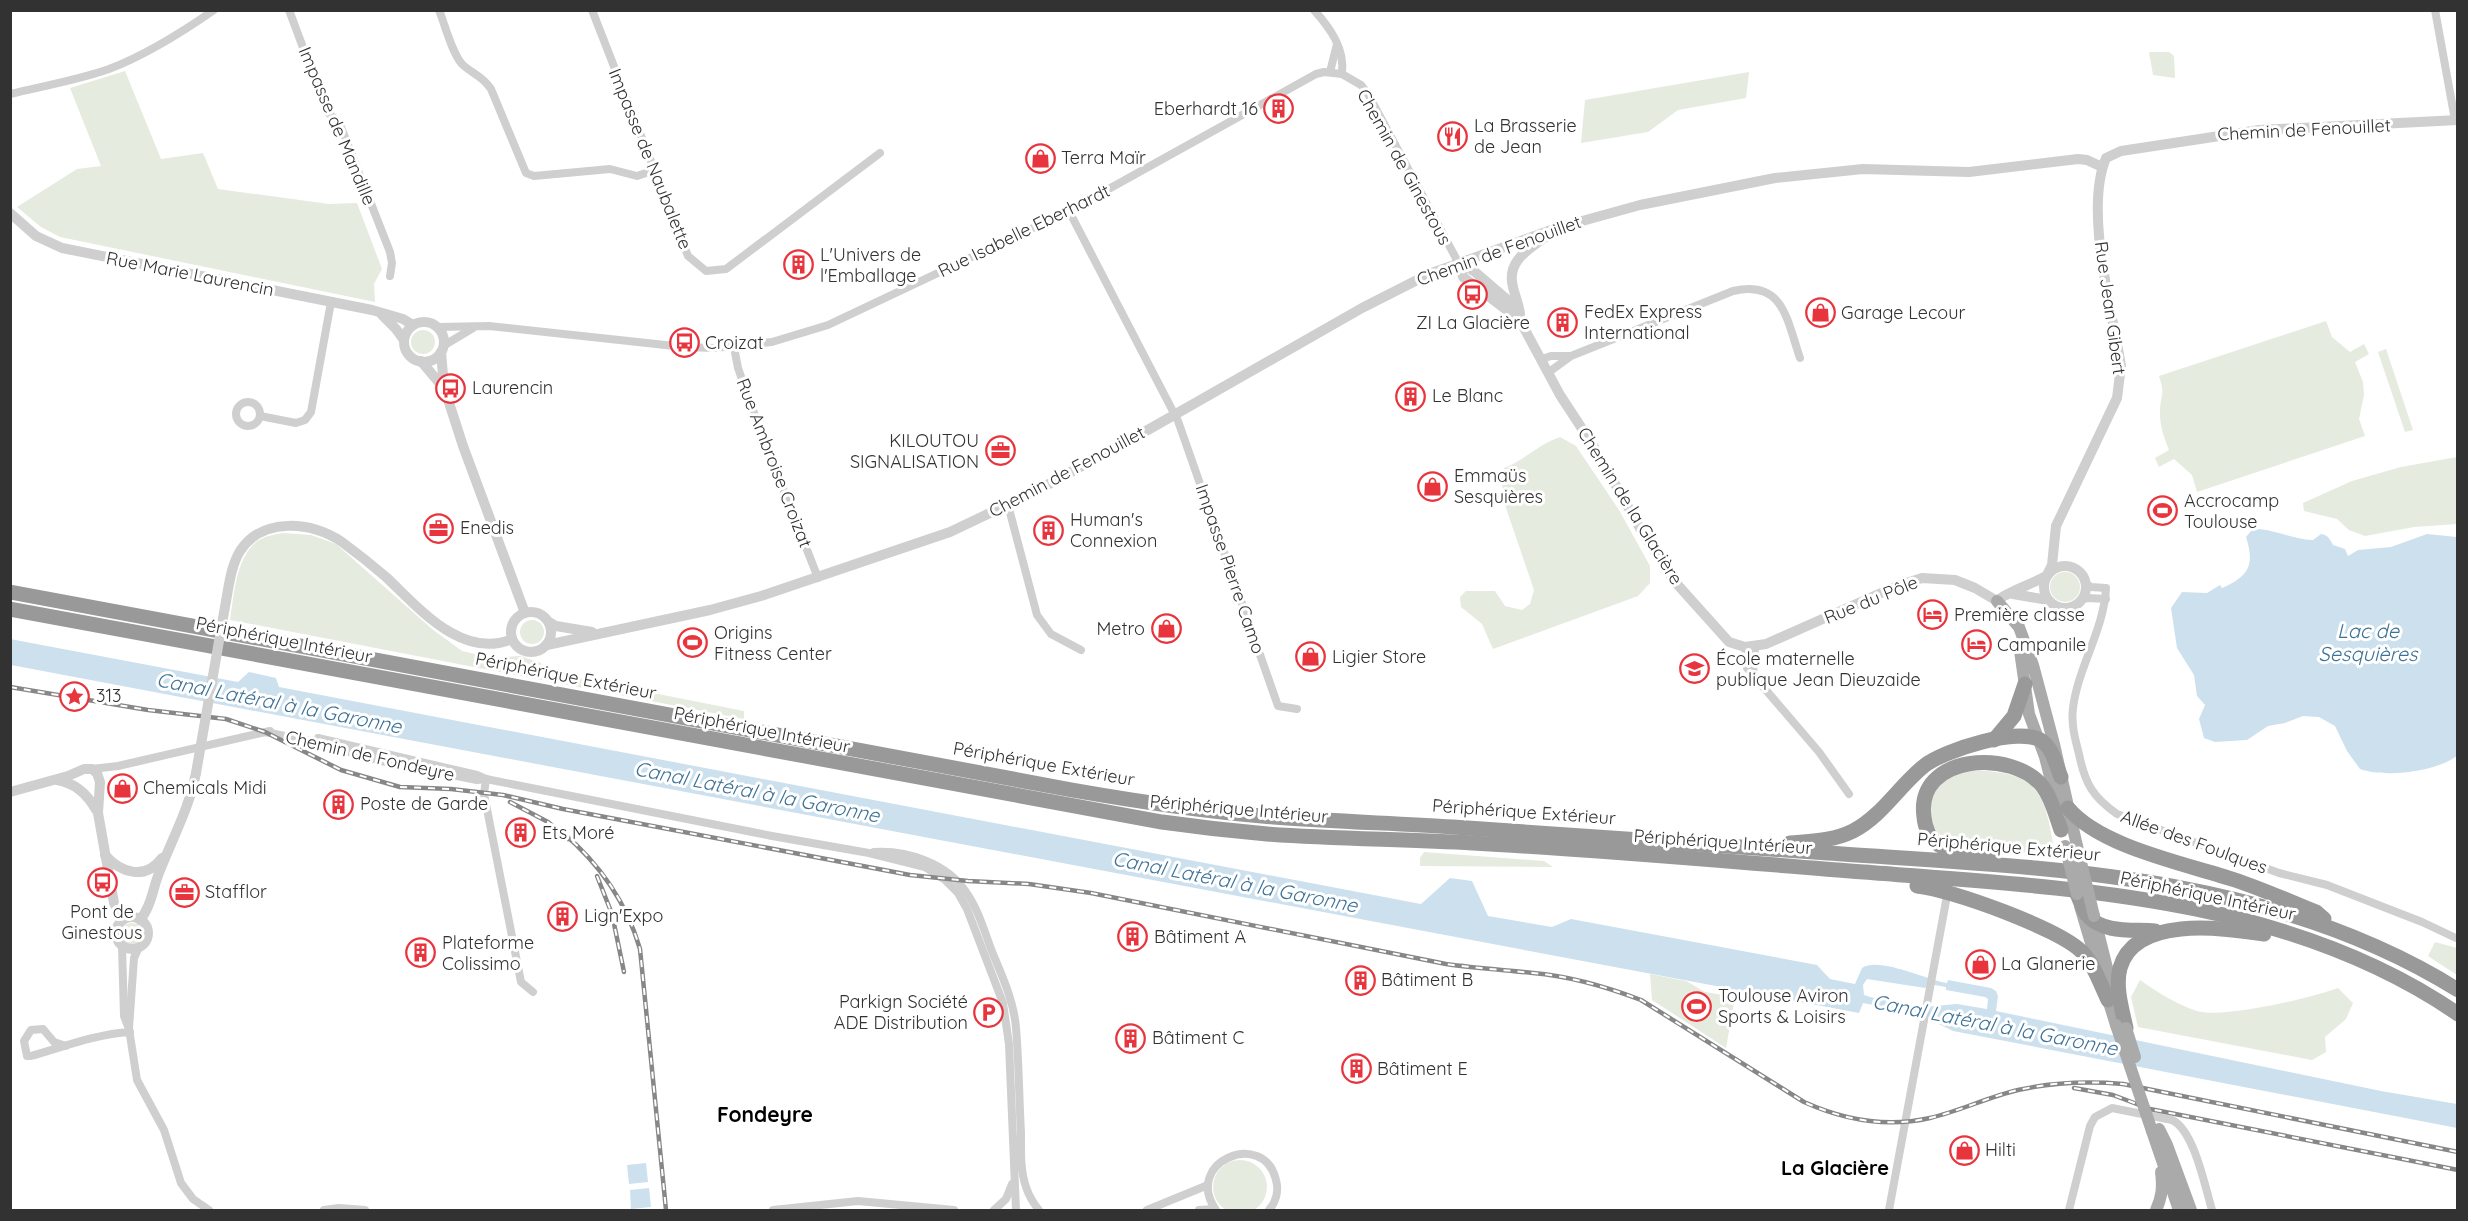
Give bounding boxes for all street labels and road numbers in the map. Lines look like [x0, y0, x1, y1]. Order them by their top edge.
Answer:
street label: Impasse de Mandille [294, 43, 381, 209]
street label: Impasse de Naubalette [604, 65, 697, 253]
street label: Chemin de Ginestous [1352, 85, 1457, 249]
street label: Chemin de Fenouillet [2217, 113, 2391, 146]
street label: Rue Isabelle Eberhardt [934, 179, 1113, 282]
street label: Chemin de Fenouillet [1413, 210, 1584, 291]
street label: Rue Jean Gibert [2090, 240, 2131, 376]
street label: Rue Marie Laurencin [104, 246, 276, 301]
street label: Rue Ambroise Croizat [732, 375, 817, 551]
street label: Chemin de Fenouillet [985, 421, 1149, 522]
street label: Chemin de la Glacière [1573, 423, 1688, 589]
street label: Impasse Pierre Camo [1191, 481, 1270, 657]
street label: Rue du Pôle [1820, 570, 1921, 629]
street label: Périphérique Intérieur [194, 611, 374, 668]
street label: Périphérique Extérieur [474, 647, 659, 704]
street label: Périphérique Intérieur [672, 701, 852, 758]
street label: Chemin de Fondeyre [283, 725, 457, 786]
street label: Périphérique Extérieur [952, 736, 1137, 791]
street label: Périphérique Intérieur [1149, 789, 1329, 828]
street label: Périphérique Extérieur [1431, 794, 1617, 829]
street label: Allée des Foulques [2118, 804, 2271, 879]
street label: Périphérique Intérieur [1633, 824, 1813, 859]
street label: Périphérique Extérieur [1916, 827, 2102, 866]
street label: Périphérique Intérieur [2118, 866, 2298, 925]

